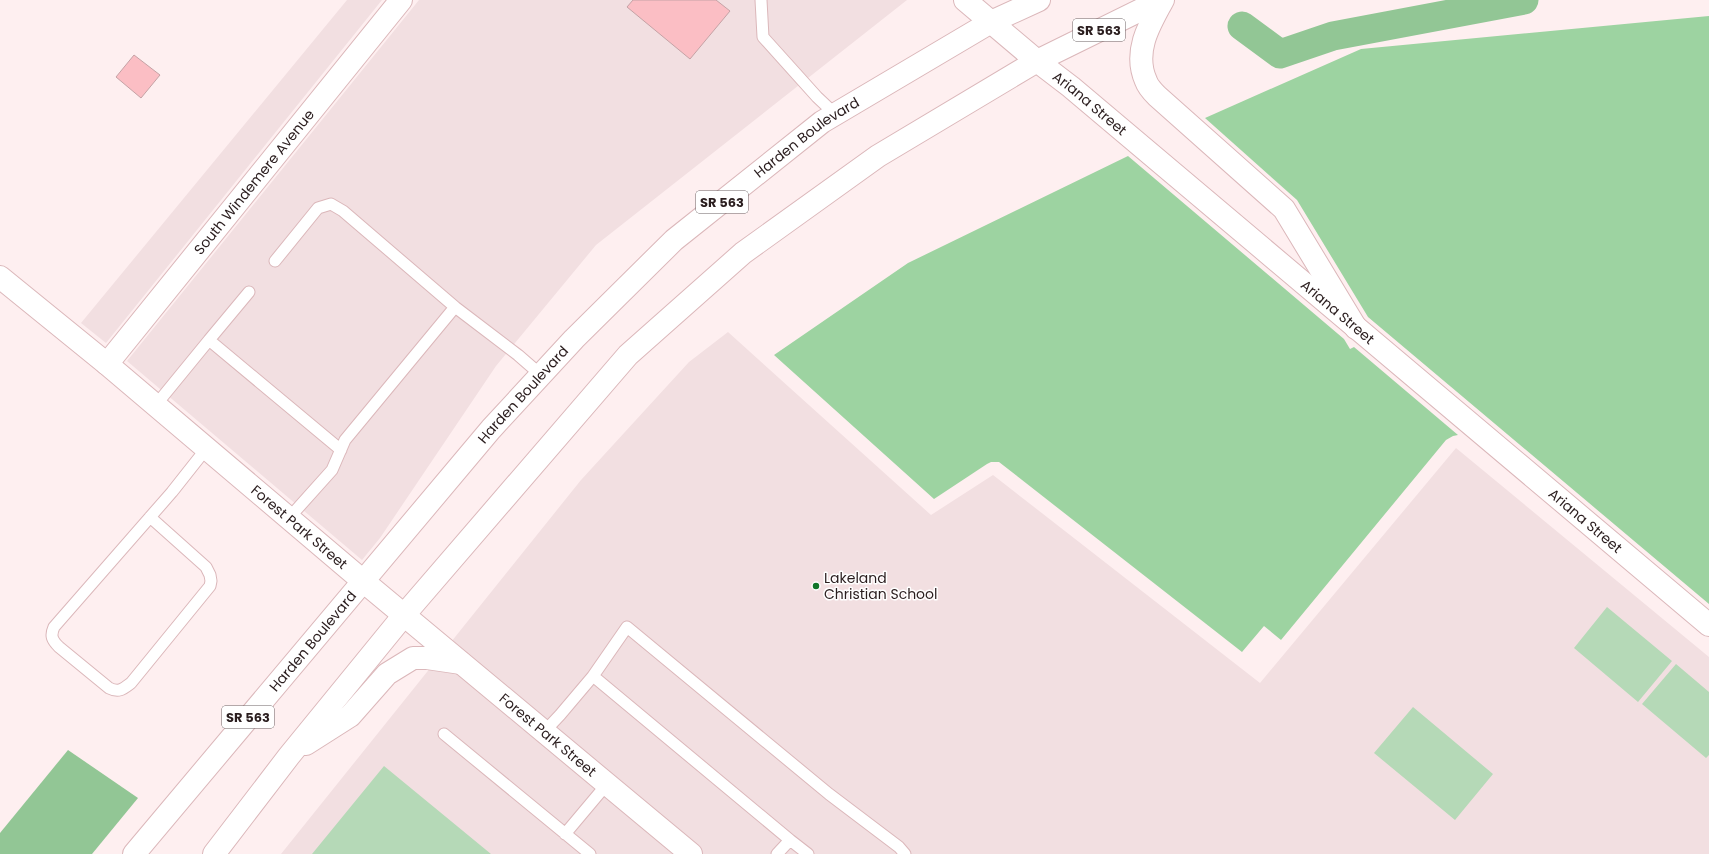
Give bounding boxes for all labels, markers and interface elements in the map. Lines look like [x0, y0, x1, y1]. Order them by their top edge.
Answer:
road number: SR 563 [1073, 19, 1125, 41]
street label: Ariana Street [1049, 67, 1131, 140]
street label: Harden Boulevard [750, 92, 863, 182]
street label: South Windemere Avenue [189, 105, 319, 259]
road number: SR 563 [696, 191, 748, 213]
street label: Ariana Street [1297, 275, 1379, 349]
street label: Harden Boulevard [473, 341, 573, 448]
street label: Forest Park Street [247, 480, 352, 574]
street label: Ariana Street [1544, 484, 1627, 558]
place label: Lakeland Christian School [824, 568, 937, 604]
marker: Lakeland Christian School [811, 581, 821, 591]
street label: Harden Boulevard [265, 586, 361, 696]
street label: Forest Park Street [495, 688, 601, 781]
road number: SR 563 [222, 706, 274, 728]

